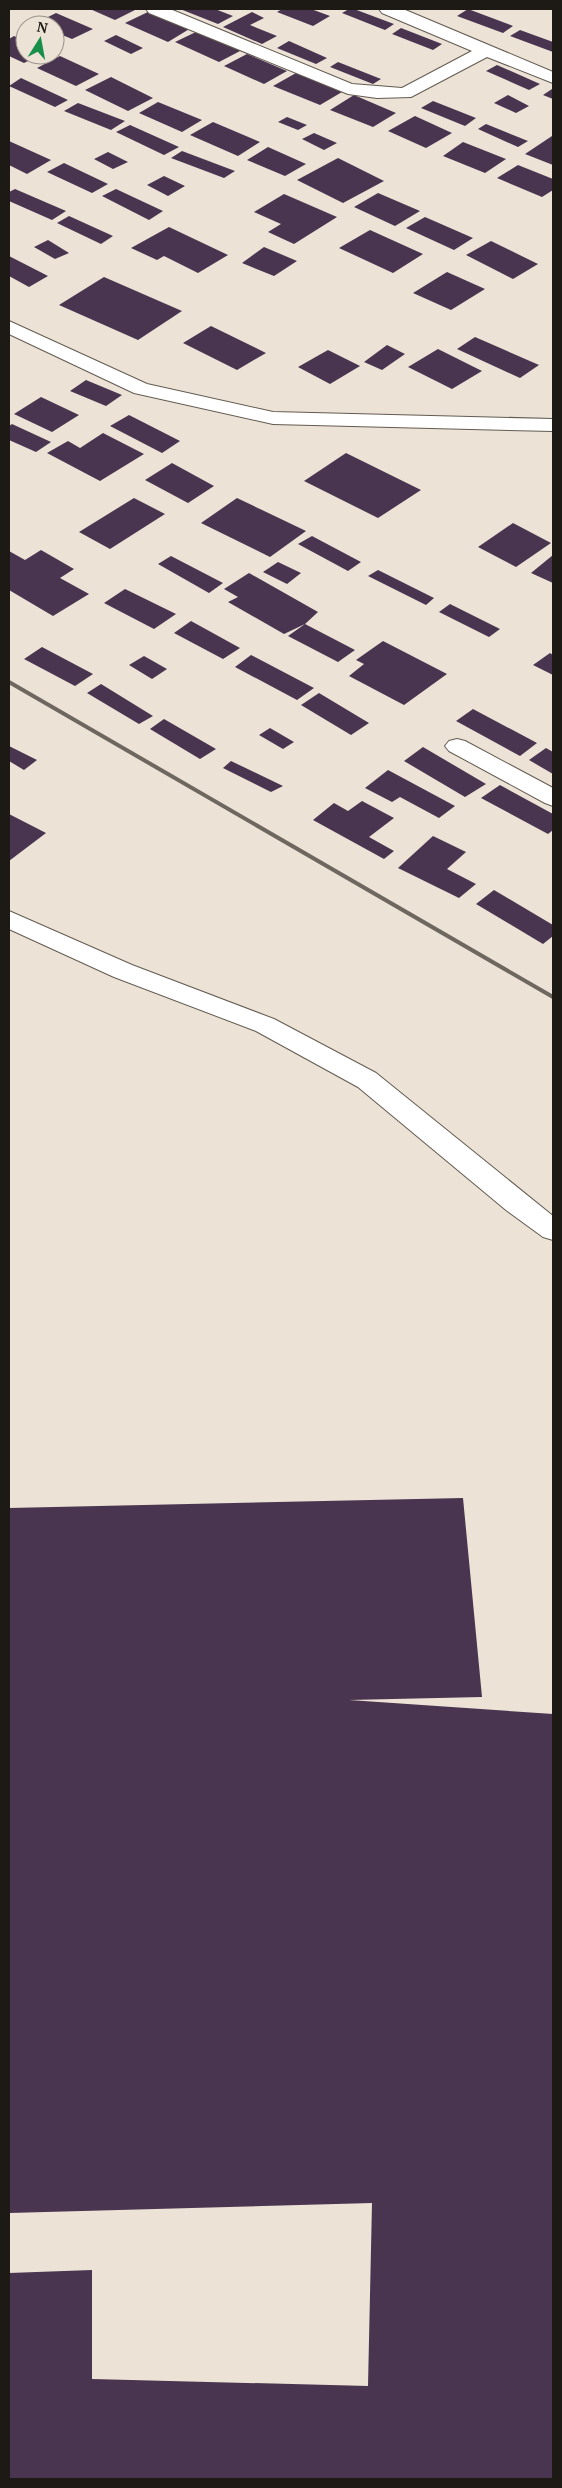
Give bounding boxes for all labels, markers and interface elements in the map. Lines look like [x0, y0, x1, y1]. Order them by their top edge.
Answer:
north arrow [15, 15, 65, 65]
text: N [36, 16, 50, 37]

